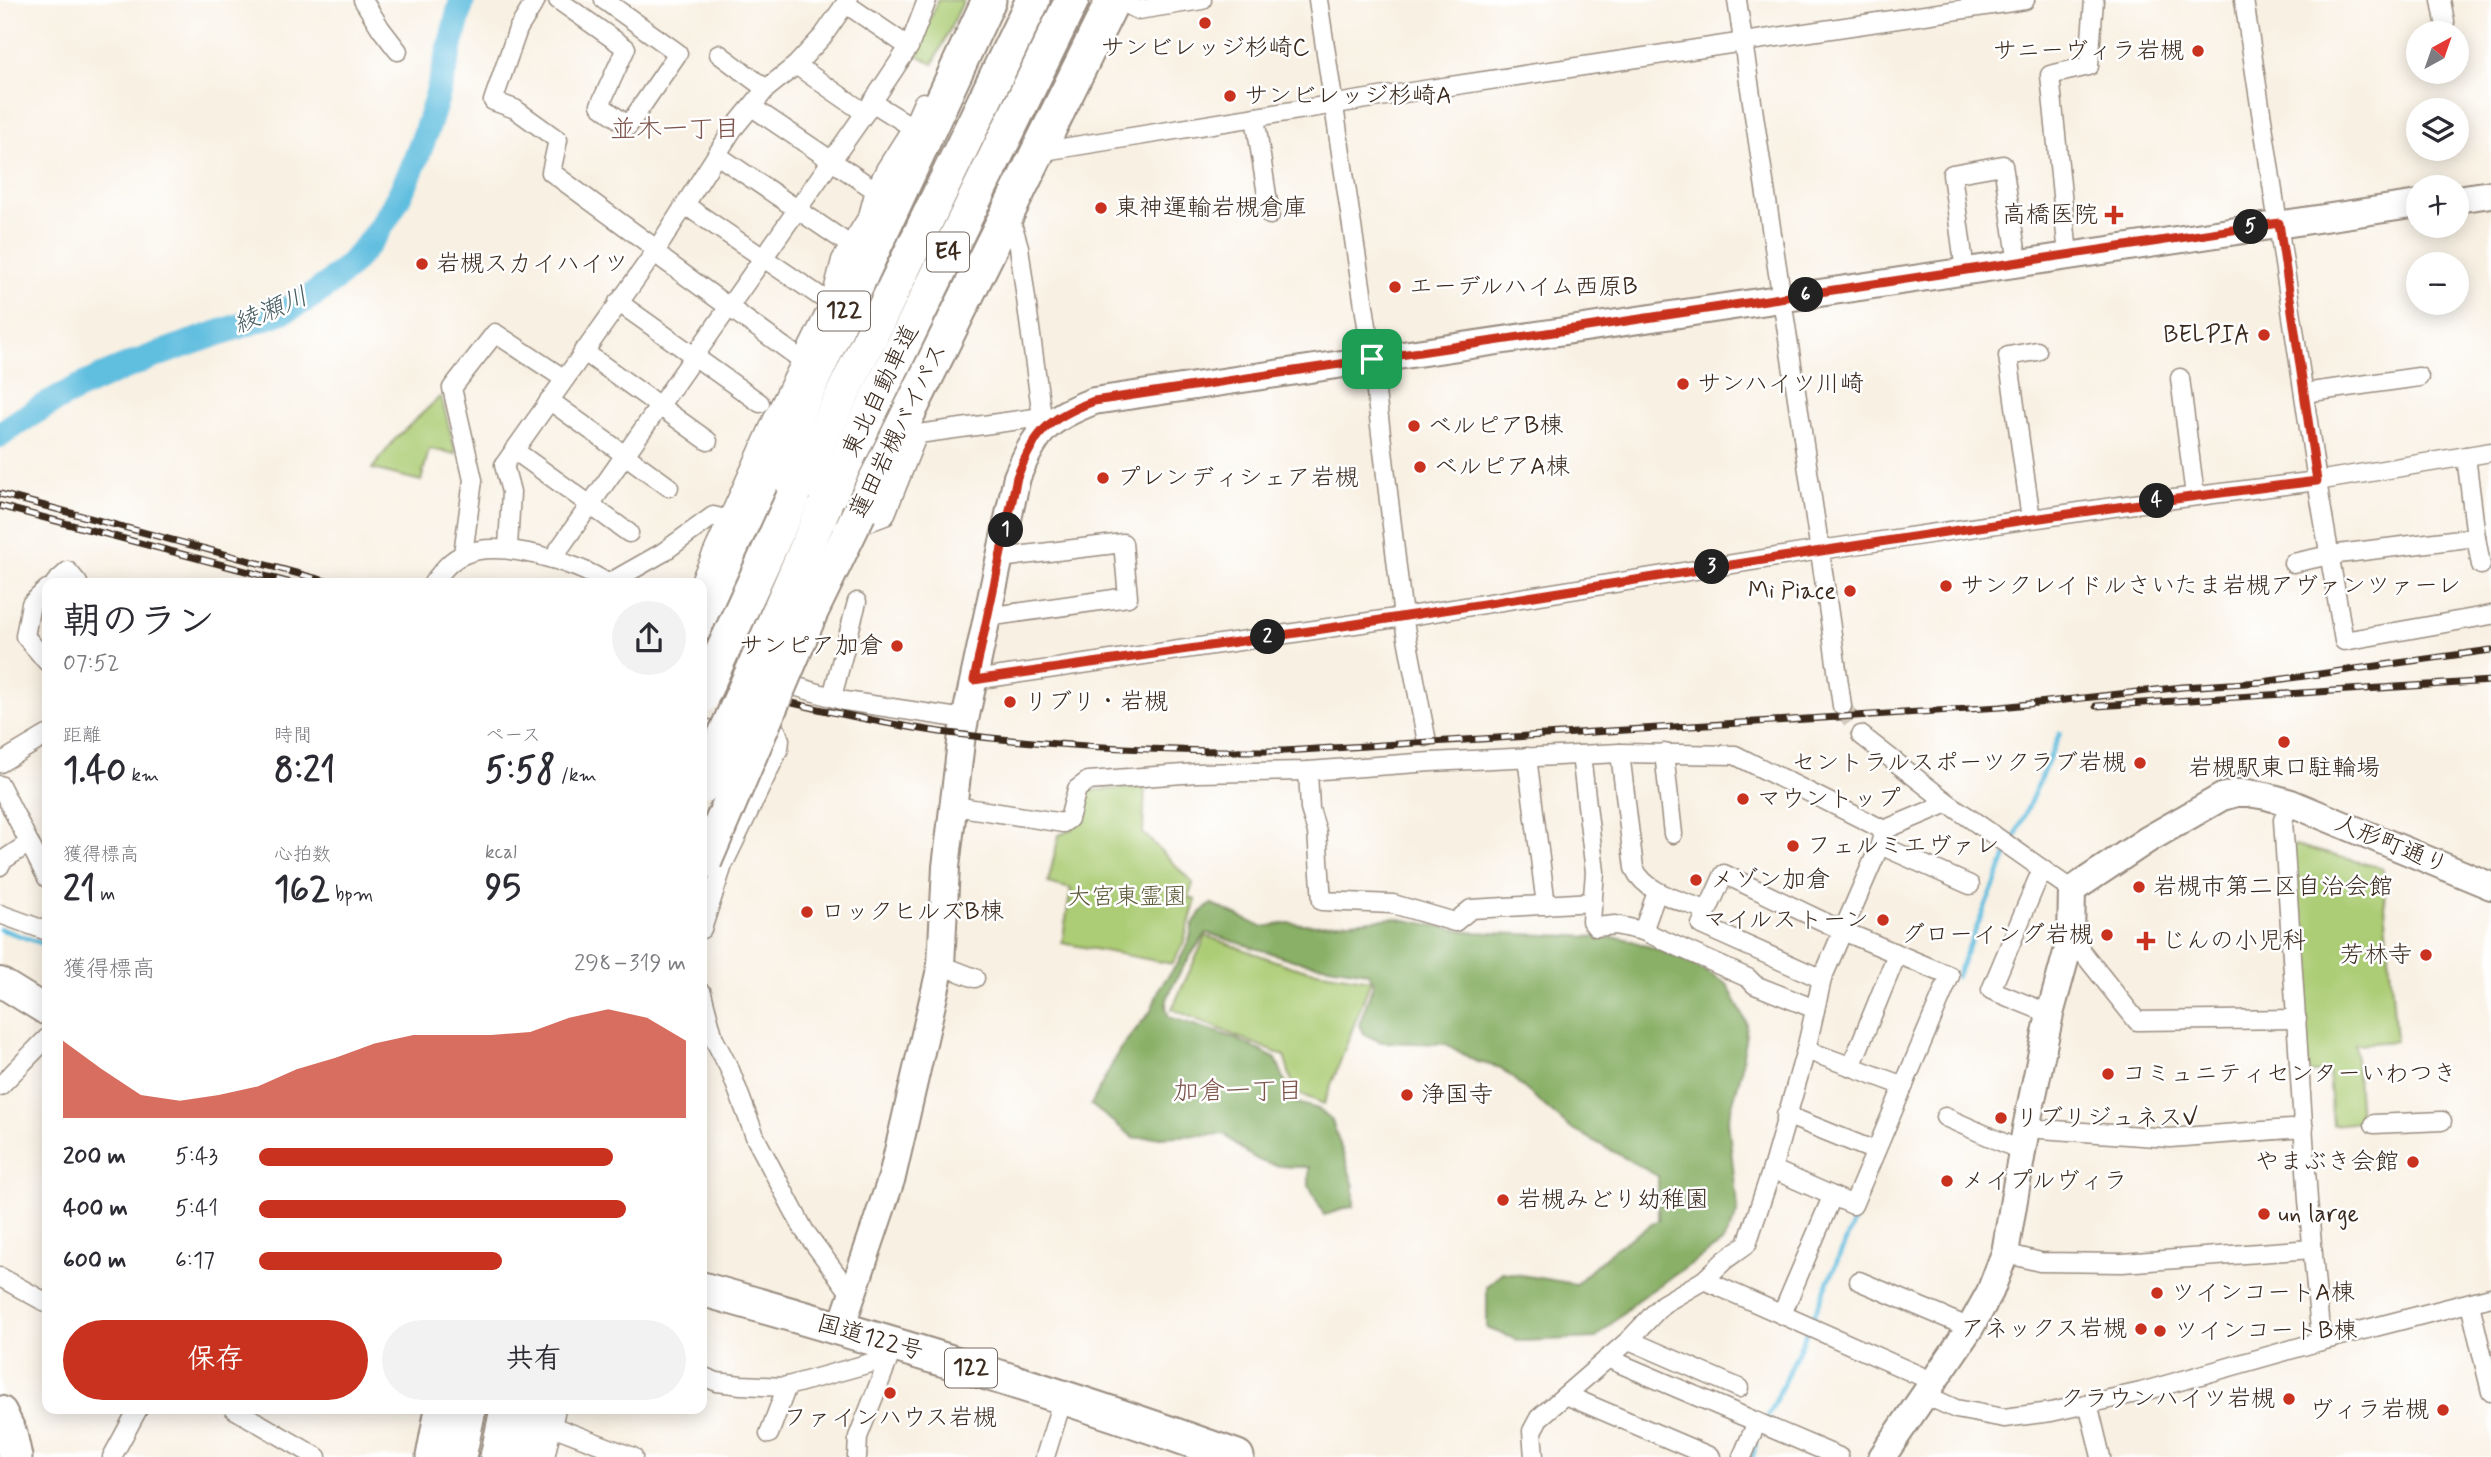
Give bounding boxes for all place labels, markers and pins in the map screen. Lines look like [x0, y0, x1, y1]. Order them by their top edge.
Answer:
marker: サンビレッジ杉崎C [1197, 15, 1213, 31]
place label: サンビレッジ杉崎C [1100, 33, 1310, 64]
place label: サニーヴィラ岩槻 [1992, 36, 2184, 67]
marker: サニーヴィラ岩槻 [2190, 43, 2206, 59]
place label: サンビレッジ杉崎A [1244, 81, 1452, 112]
marker: サンビレッジ杉崎A [1222, 88, 1238, 104]
place label: 東神運輸岩槻倉庫 [1115, 193, 1307, 224]
marker: 東神運輸岩槻倉庫 [1093, 200, 1109, 216]
place label: 高橋医院 [2002, 200, 2098, 231]
marker: 高橋医院 [2104, 205, 2124, 225]
pin: 5 [2234, 210, 2268, 244]
place label: 岩槻スカイハイツ [436, 249, 628, 280]
marker: 岩槻スカイハイツ [414, 256, 430, 272]
place label: エーデルハイム西原B [1409, 272, 1638, 303]
pin: 6 [1788, 278, 1824, 312]
marker: エーデルハイム西原B [1387, 279, 1403, 295]
place label: BELPIA [2163, 320, 2250, 351]
marker: BELPIA [2256, 327, 2272, 343]
pin [1342, 329, 1402, 389]
place label: サンハイツ川崎 [1697, 369, 1864, 400]
marker: サンハイツ川崎 [1675, 376, 1691, 392]
place label: ベルピアB棟 [1428, 411, 1563, 442]
marker: ベルピアB棟 [1406, 418, 1422, 434]
place label: ベルピアA棟 [1434, 452, 1570, 483]
marker: ベルピアA棟 [1412, 459, 1428, 475]
place label: プレンディシェア岩槻 [1117, 463, 1358, 494]
marker: プレンディシェア岩槻 [1095, 470, 1111, 486]
pin: 4 [2140, 484, 2174, 518]
pin: 1 [988, 512, 1024, 548]
pin: 3 [1694, 550, 1730, 584]
place label: サンクレイドルさいたま岩槻アヴァンツァーレ [1960, 571, 2461, 602]
place label: Mi Piace [1748, 576, 1836, 607]
marker: サンクレイドルさいたま岩槻アヴァンツァーレ [1938, 578, 1954, 594]
marker: Mi Piace [1842, 583, 1858, 599]
pin: 2 [1250, 620, 1286, 654]
place label: サンピア加倉 [739, 631, 883, 662]
marker: サンピア加倉 [889, 638, 905, 654]
place label: リブリ・岩槻 [1024, 687, 1168, 718]
marker: リブリ・岩槻 [1002, 694, 1018, 710]
marker: 岩槻駅東口駐輪場 [2276, 734, 2292, 750]
place label: セントラルスポーツクラブ岩槻 [1791, 748, 2126, 779]
place label: 岩槻駅東口駐輪場 [2188, 753, 2380, 784]
marker: セントラルスポーツクラブ岩槻 [2132, 755, 2148, 771]
place label: マウントップ [1757, 784, 1901, 815]
marker: マウントップ [1735, 791, 1751, 807]
place label: フェルミエヴァレ [1807, 831, 1999, 862]
marker: フェルミエヴァレ [1785, 838, 1801, 854]
place label: メゾン加倉 [1710, 865, 1830, 896]
marker: メゾン加倉 [1688, 872, 1704, 888]
place label: 岩槻市第二区自治会館 [2153, 872, 2393, 903]
marker: 岩槻市第二区自治会館 [2131, 879, 2147, 895]
place label: ロックヒルズB棟 [821, 897, 1004, 928]
marker: ロックヒルズB棟 [799, 904, 815, 920]
place label: マイルストーン [1703, 905, 1869, 936]
marker: マイルストーン [1875, 912, 1891, 928]
place label: グローイング岩槻 [1901, 920, 2093, 951]
place label: じんの小児科 [2162, 926, 2306, 957]
marker: グローイング岩槻 [2099, 927, 2115, 943]
marker: じんの小児科 [2136, 931, 2156, 951]
place label: 芳林寺 [2340, 940, 2412, 971]
marker: 芳林寺 [2418, 947, 2434, 963]
place label: コミュニティセンターいわつき [2122, 1059, 2457, 1090]
marker: コミュニティセンターいわつき [2100, 1066, 2116, 1082]
place label: 浄国寺 [1421, 1080, 1493, 1111]
marker: 浄国寺 [1399, 1087, 1415, 1103]
place label: リブリジュネスV [2015, 1103, 2198, 1134]
marker: リブリジュネスV [1993, 1110, 2009, 1126]
place label: やまぶき会館 [2255, 1147, 2399, 1178]
marker: やまぶき会館 [2405, 1154, 2421, 1170]
place label: メイプルヴィラ [1961, 1166, 2128, 1197]
marker: メイプルヴィラ [1939, 1173, 1955, 1189]
place label: 岩槻みどり幼稚園 [1517, 1185, 1709, 1216]
marker: 岩槻みどり幼稚園 [1495, 1192, 1511, 1208]
place label: un large [2278, 1199, 2359, 1230]
marker: un large [2256, 1206, 2272, 1222]
place label: ツインコートA棟 [2171, 1278, 2355, 1309]
marker: ツインコートA棟 [2149, 1285, 2165, 1301]
place label: アネックス岩槻 [1960, 1314, 2127, 1345]
place label: ツインコートB棟 [2174, 1316, 2357, 1347]
marker: アネックス岩槻 [2133, 1321, 2149, 1337]
marker: ツインコートB棟 [2152, 1323, 2168, 1339]
place label: クラウンハイツ岩槻 [2060, 1384, 2275, 1415]
marker: ファインハウス岩槻 [882, 1385, 898, 1401]
marker: クラウンハイツ岩槻 [2281, 1391, 2297, 1407]
place label: ヴィラ岩槻 [2309, 1395, 2429, 1426]
marker: ヴィラ岩槻 [2435, 1402, 2451, 1418]
place label: ファインハウス岩槻 [783, 1403, 997, 1434]

